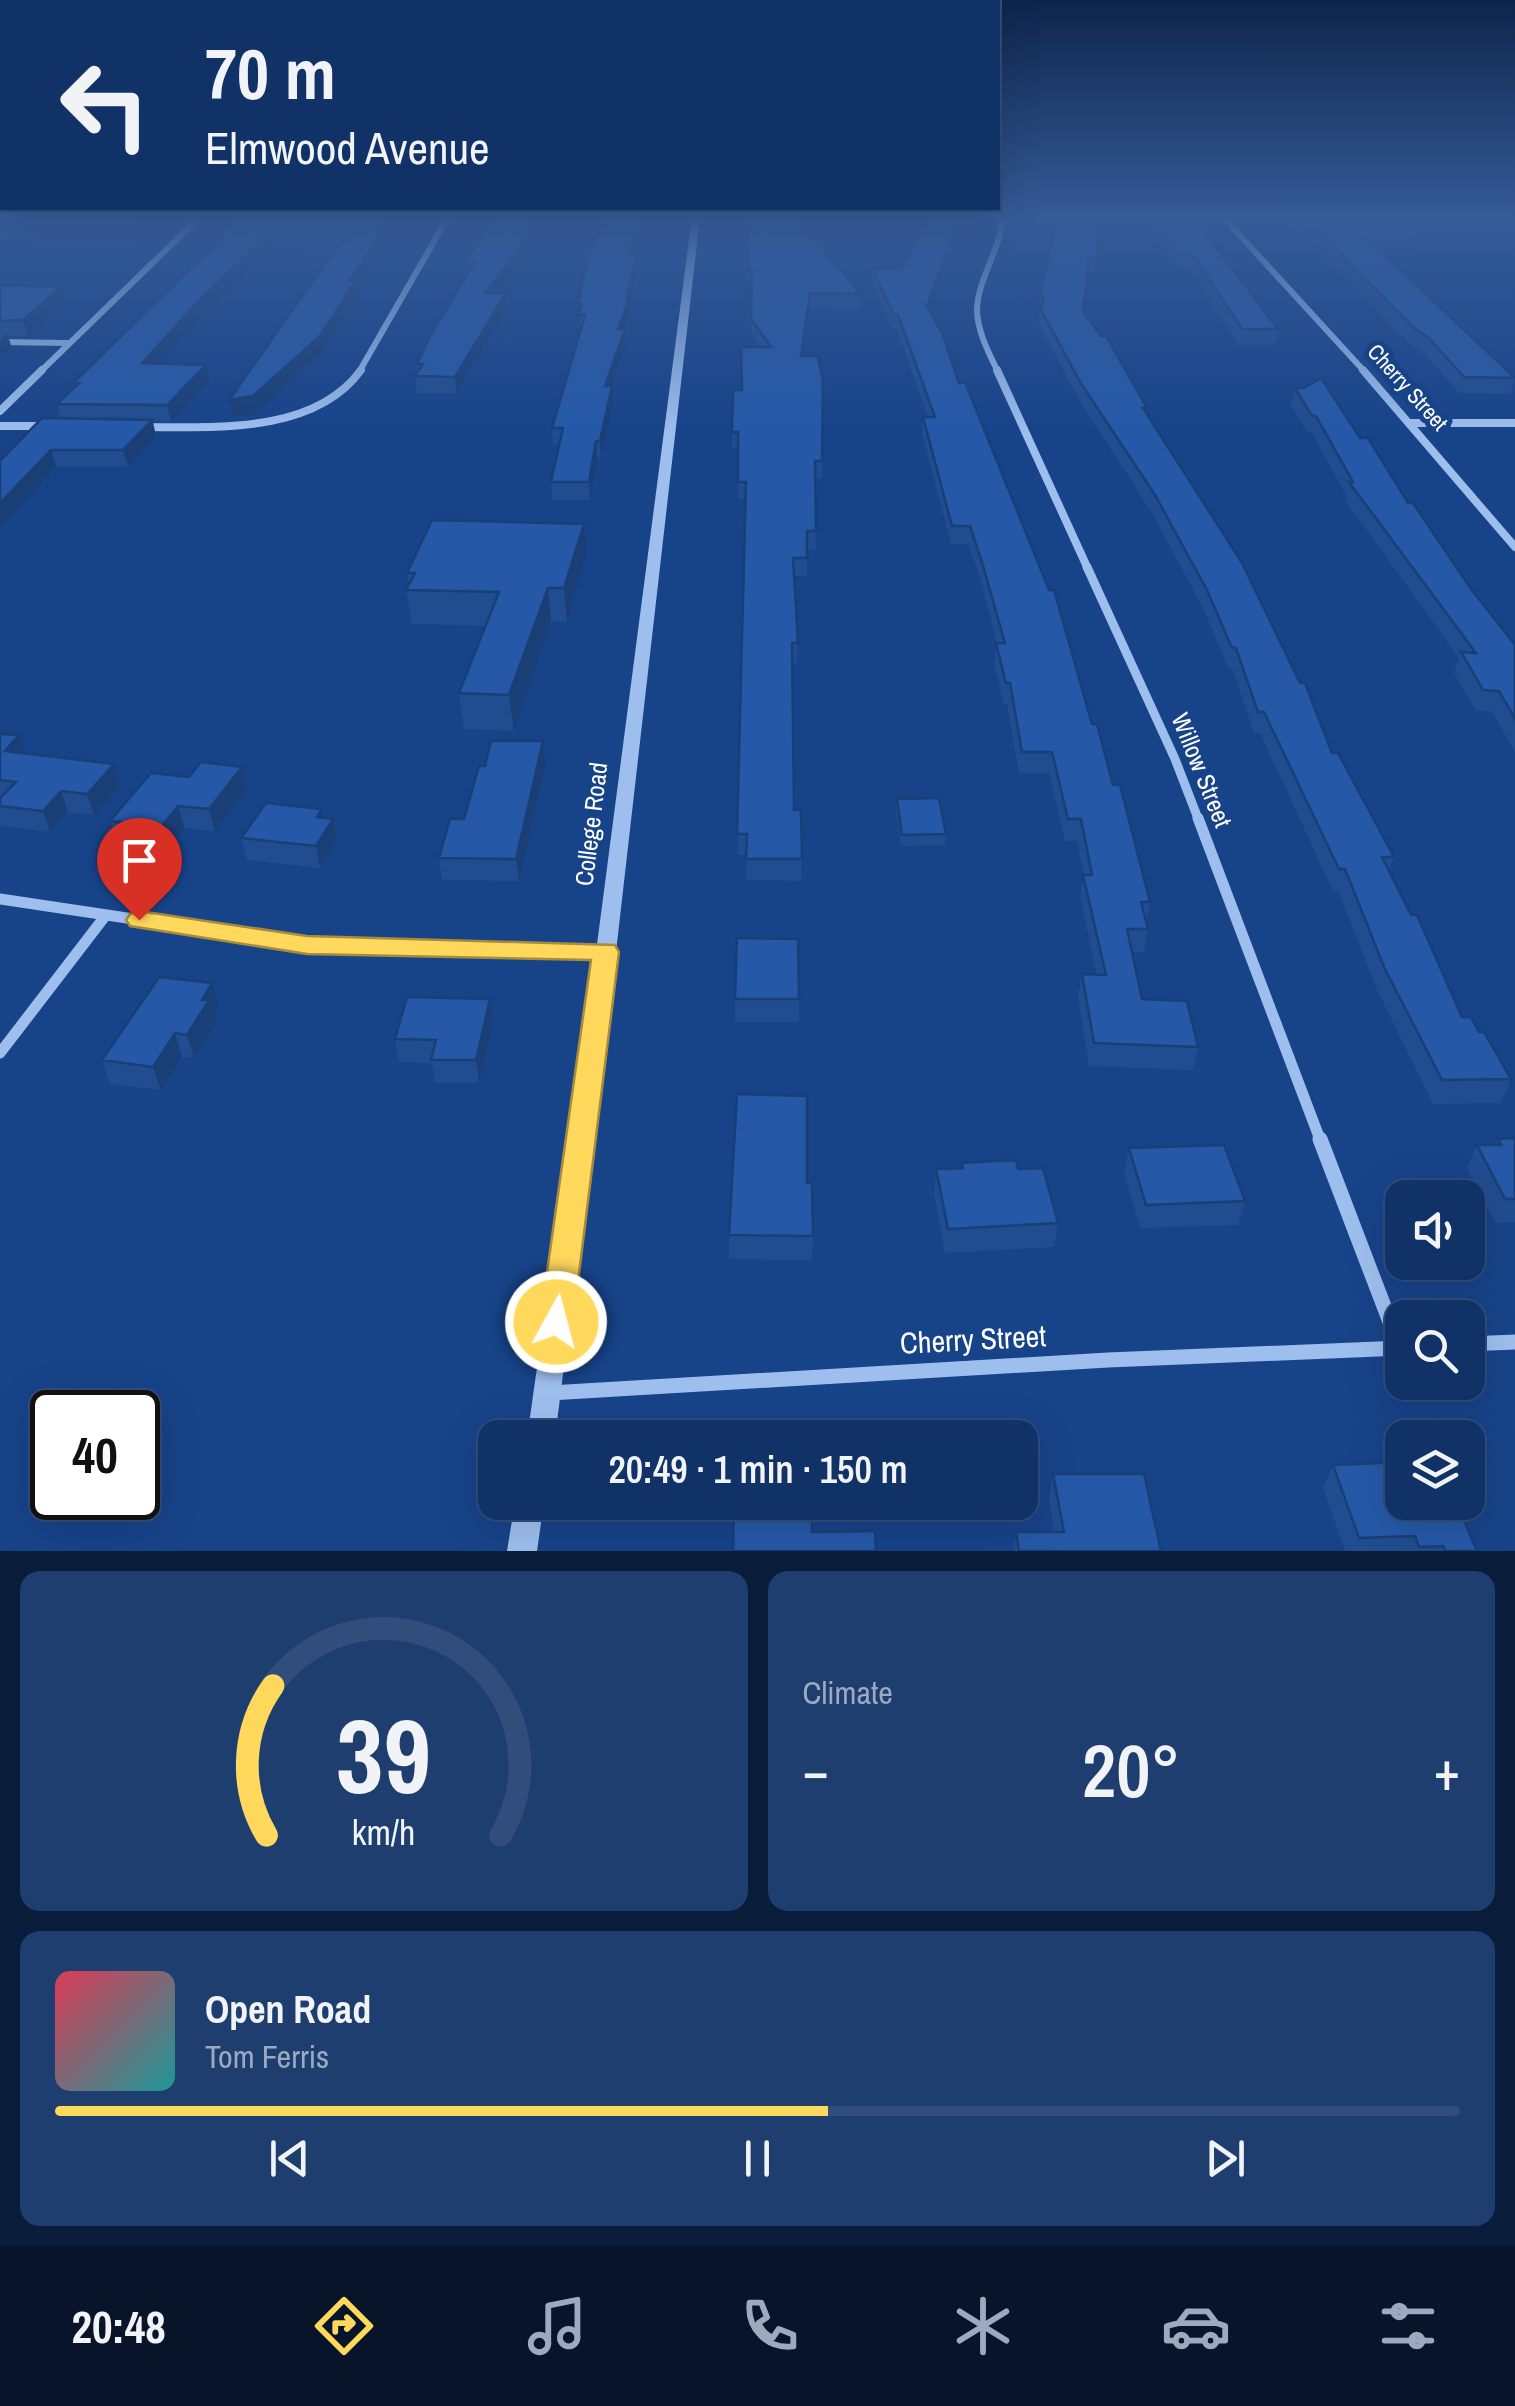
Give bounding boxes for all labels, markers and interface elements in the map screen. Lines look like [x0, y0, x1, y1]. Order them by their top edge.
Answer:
text: 70 m [205, 27, 336, 121]
icon: left [40, 40, 170, 170]
text: Elmwood Avenue [205, 117, 490, 178]
street label: Cherry Street [1361, 337, 1455, 437]
street label: Willow Street [1164, 708, 1240, 833]
street label: College Road [567, 760, 615, 888]
pin [97, 818, 182, 921]
icon: arrive [112, 833, 167, 888]
map controls [1385, 1180, 1485, 1520]
button: sound [1385, 1180, 1485, 1280]
position arrow [504, 1270, 608, 1374]
button: search [1385, 1300, 1485, 1400]
street label: Cherry Street [899, 1315, 1047, 1363]
speed limit sign: 40 [30, 1390, 160, 1520]
button: layers [1385, 1420, 1485, 1520]
text: 20:49 · 1 min · 150 m [608, 1444, 908, 1495]
text: Climate [803, 1671, 893, 1714]
text: 39 [336, 1685, 431, 1825]
text: 20° [1082, 1719, 1180, 1820]
text: − [803, 1733, 829, 1807]
text: + [1434, 1733, 1460, 1807]
text: km/h [352, 1808, 416, 1856]
text: Open Road [205, 1984, 371, 2035]
text: Tom Ferris [205, 2035, 329, 2078]
icon: previous [262, 2131, 317, 2186]
icon: pause [730, 2131, 785, 2186]
icon: next [1198, 2131, 1253, 2186]
icon: directions [309, 2291, 379, 2361]
icon: music [522, 2291, 592, 2361]
icon: phone [735, 2291, 805, 2361]
icon: climate [948, 2291, 1018, 2361]
icon: car [1161, 2291, 1231, 2361]
icon: filters [1373, 2291, 1443, 2361]
text: 20:48 [71, 2296, 166, 2357]

